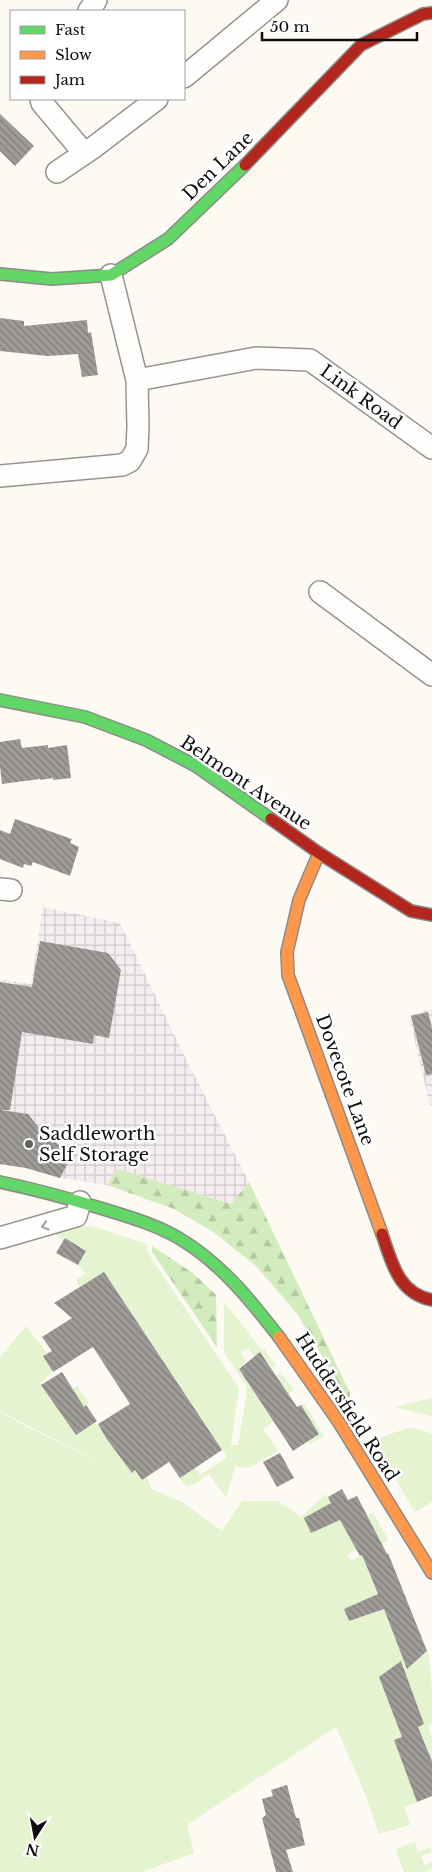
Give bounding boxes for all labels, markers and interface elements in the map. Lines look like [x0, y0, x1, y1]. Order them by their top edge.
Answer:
legend [10, 10, 185, 100]
scale bar [262, 10, 417, 42]
text: 50 m [270, 17, 310, 36]
text: Fast [55, 20, 86, 39]
text: Slow [55, 45, 92, 64]
text: Jam [53, 70, 85, 89]
street label: Den Lane [178, 127, 258, 205]
street label: Link Road [316, 360, 406, 434]
street label: Belmont Avenue [176, 731, 316, 835]
street label: Dovecote Lane [311, 1012, 379, 1148]
place label: Saddleworth Self Storage [39, 1123, 155, 1166]
marker: Saddleworth Self Storage [23, 1138, 35, 1150]
one-way arrow [41, 1220, 50, 1230]
street label: Huddersfield Road [291, 1329, 403, 1485]
north arrow [10, 1812, 60, 1862]
text: N [24, 1840, 41, 1860]

